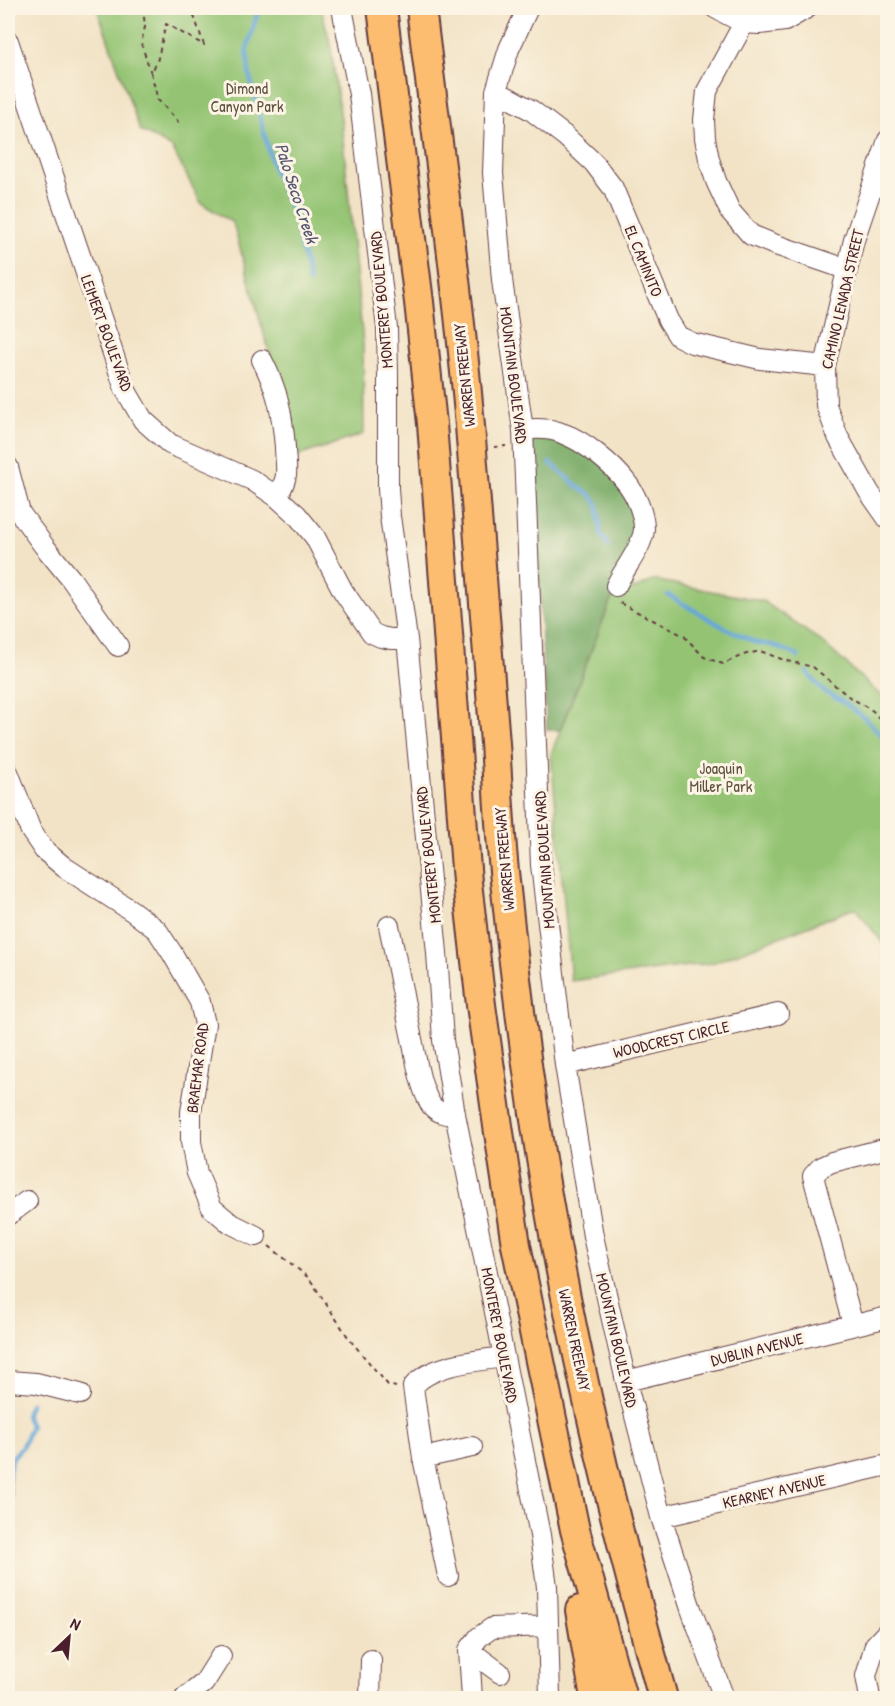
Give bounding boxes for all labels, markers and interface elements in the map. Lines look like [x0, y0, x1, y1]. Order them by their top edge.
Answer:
park label: Dimond Canyon Park [210, 77, 284, 117]
water label: Palo Seco Creek [269, 140, 325, 248]
street label: EL CAMINITO [620, 222, 668, 300]
street label: CAMINO LENADA STREET [815, 226, 869, 371]
street label: MONTEREY BOULEVARD [364, 230, 398, 369]
street label: LEIMERT BOULEVARD [76, 272, 138, 395]
street label: MOUNTAIN BOULEVARD [495, 305, 533, 445]
street label: WARREN FREEWAY [448, 322, 480, 428]
park label: Joaquin Miller Park [690, 757, 753, 797]
street label: MONTEREY BOULEVARD [410, 785, 446, 924]
street label: MOUNTAIN BOULEVARD [528, 790, 560, 929]
street label: WARREN FREEWAY [489, 806, 519, 912]
street label: WOODCREST CIRCLE [611, 1015, 731, 1063]
street label: BRAEMAR ROAD [181, 1022, 213, 1114]
street label: MONTEREY BOULEVARD [476, 1266, 524, 1405]
street label: MOUNTAIN BOULEVARD [591, 1271, 643, 1410]
street label: WARREN FREEWAY [553, 1287, 597, 1393]
street label: DUBLIN AVENUE [708, 1327, 806, 1371]
street label: KEARNEY AVENUE [720, 1468, 828, 1514]
north arrow [39, 1607, 99, 1667]
text: N [67, 1612, 85, 1635]

